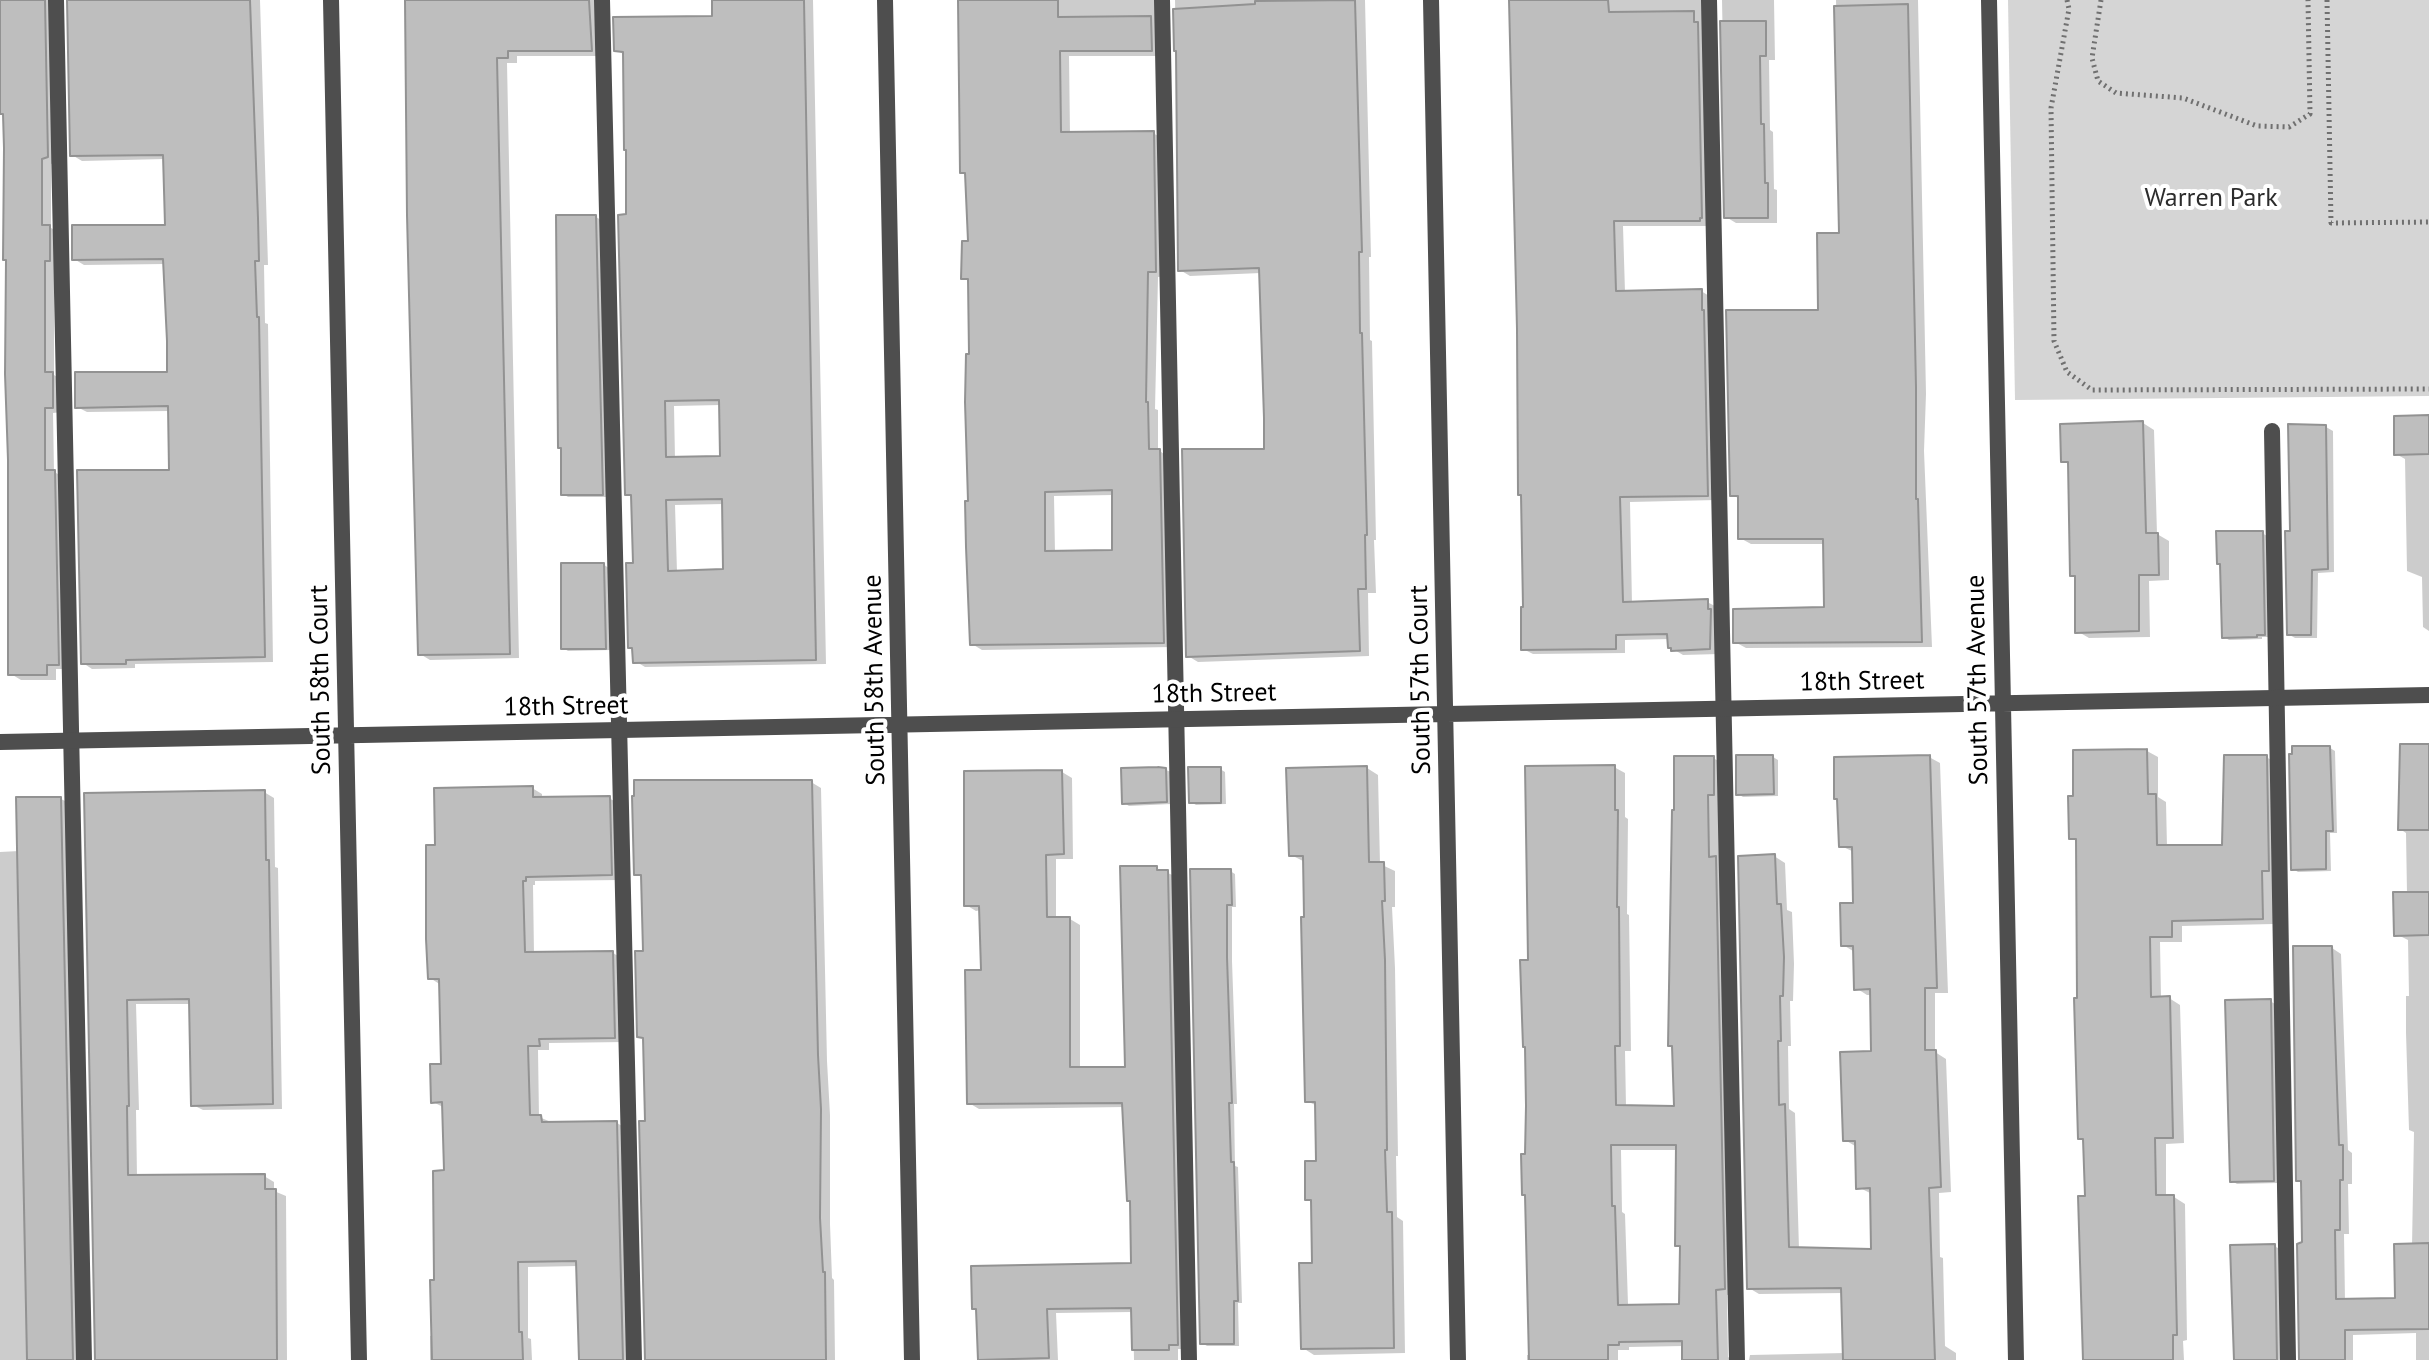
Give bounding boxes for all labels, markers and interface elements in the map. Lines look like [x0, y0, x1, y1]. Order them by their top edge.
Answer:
park label: Warren Park [2144, 183, 2278, 215]
street label: South 58th Avenue [858, 574, 892, 786]
street label: South 57th Avenue [1961, 574, 1995, 786]
street label: South 58th Court [304, 585, 338, 775]
street label: South 57th Court [1404, 585, 1438, 775]
street label: 18th Street [1799, 665, 1925, 699]
street label: 18th Street [1151, 677, 1277, 711]
street label: 18th Street [503, 690, 629, 724]

